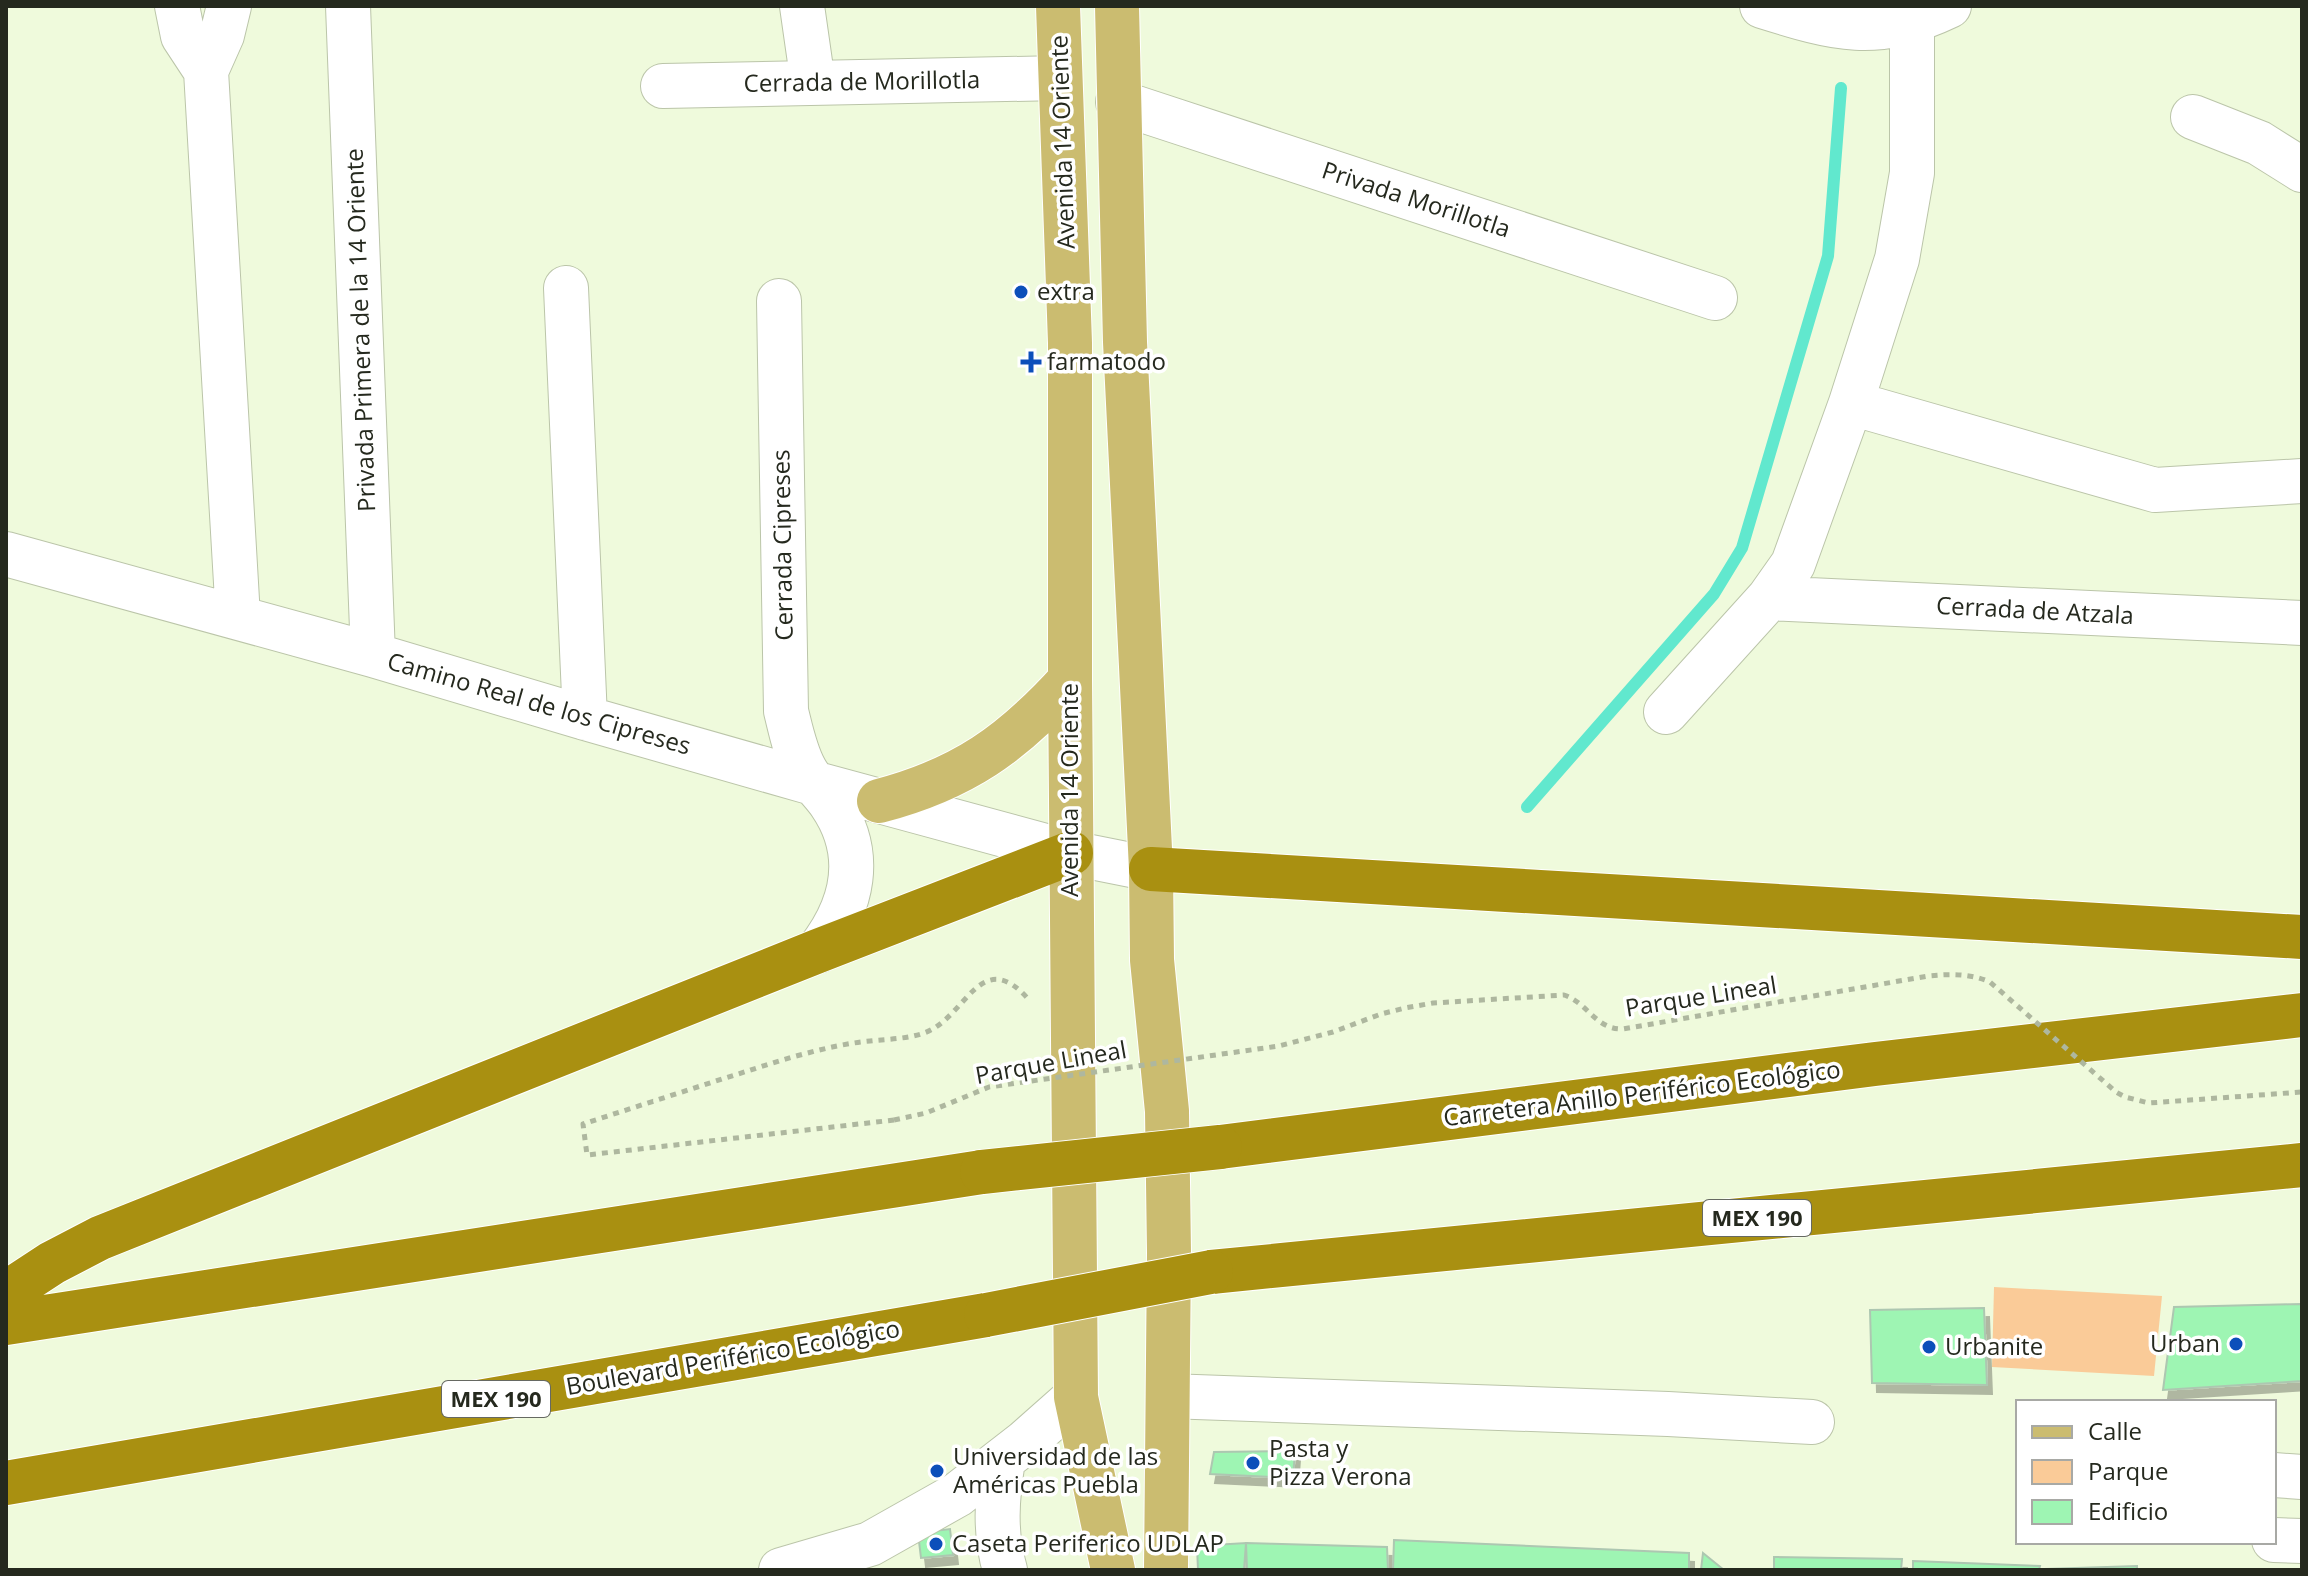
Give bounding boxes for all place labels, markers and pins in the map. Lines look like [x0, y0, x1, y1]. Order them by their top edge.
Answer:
place label: extra [1037, 274, 1095, 307]
marker: extra [1012, 283, 1030, 301]
place label: farmatodo [1047, 344, 1166, 377]
marker: farmatodo [1022, 353, 1040, 371]
place label: Urban [2150, 1326, 2220, 1359]
place label: Urbanite [1945, 1329, 2043, 1362]
marker: Urban [2227, 1335, 2245, 1353]
marker: Urbanite [1920, 1338, 1938, 1356]
place label: Pasta y Pizza Verona [1269, 1431, 1412, 1492]
place label: Universidad de las Américas Puebla [953, 1439, 1158, 1500]
marker: Pasta y Pizza Verona [1244, 1454, 1262, 1472]
marker: Universidad de las Américas Puebla [928, 1462, 946, 1480]
place label: Caseta Periferico UDLAP [952, 1526, 1224, 1559]
marker: Caseta Periferico UDLAP [927, 1535, 945, 1553]

